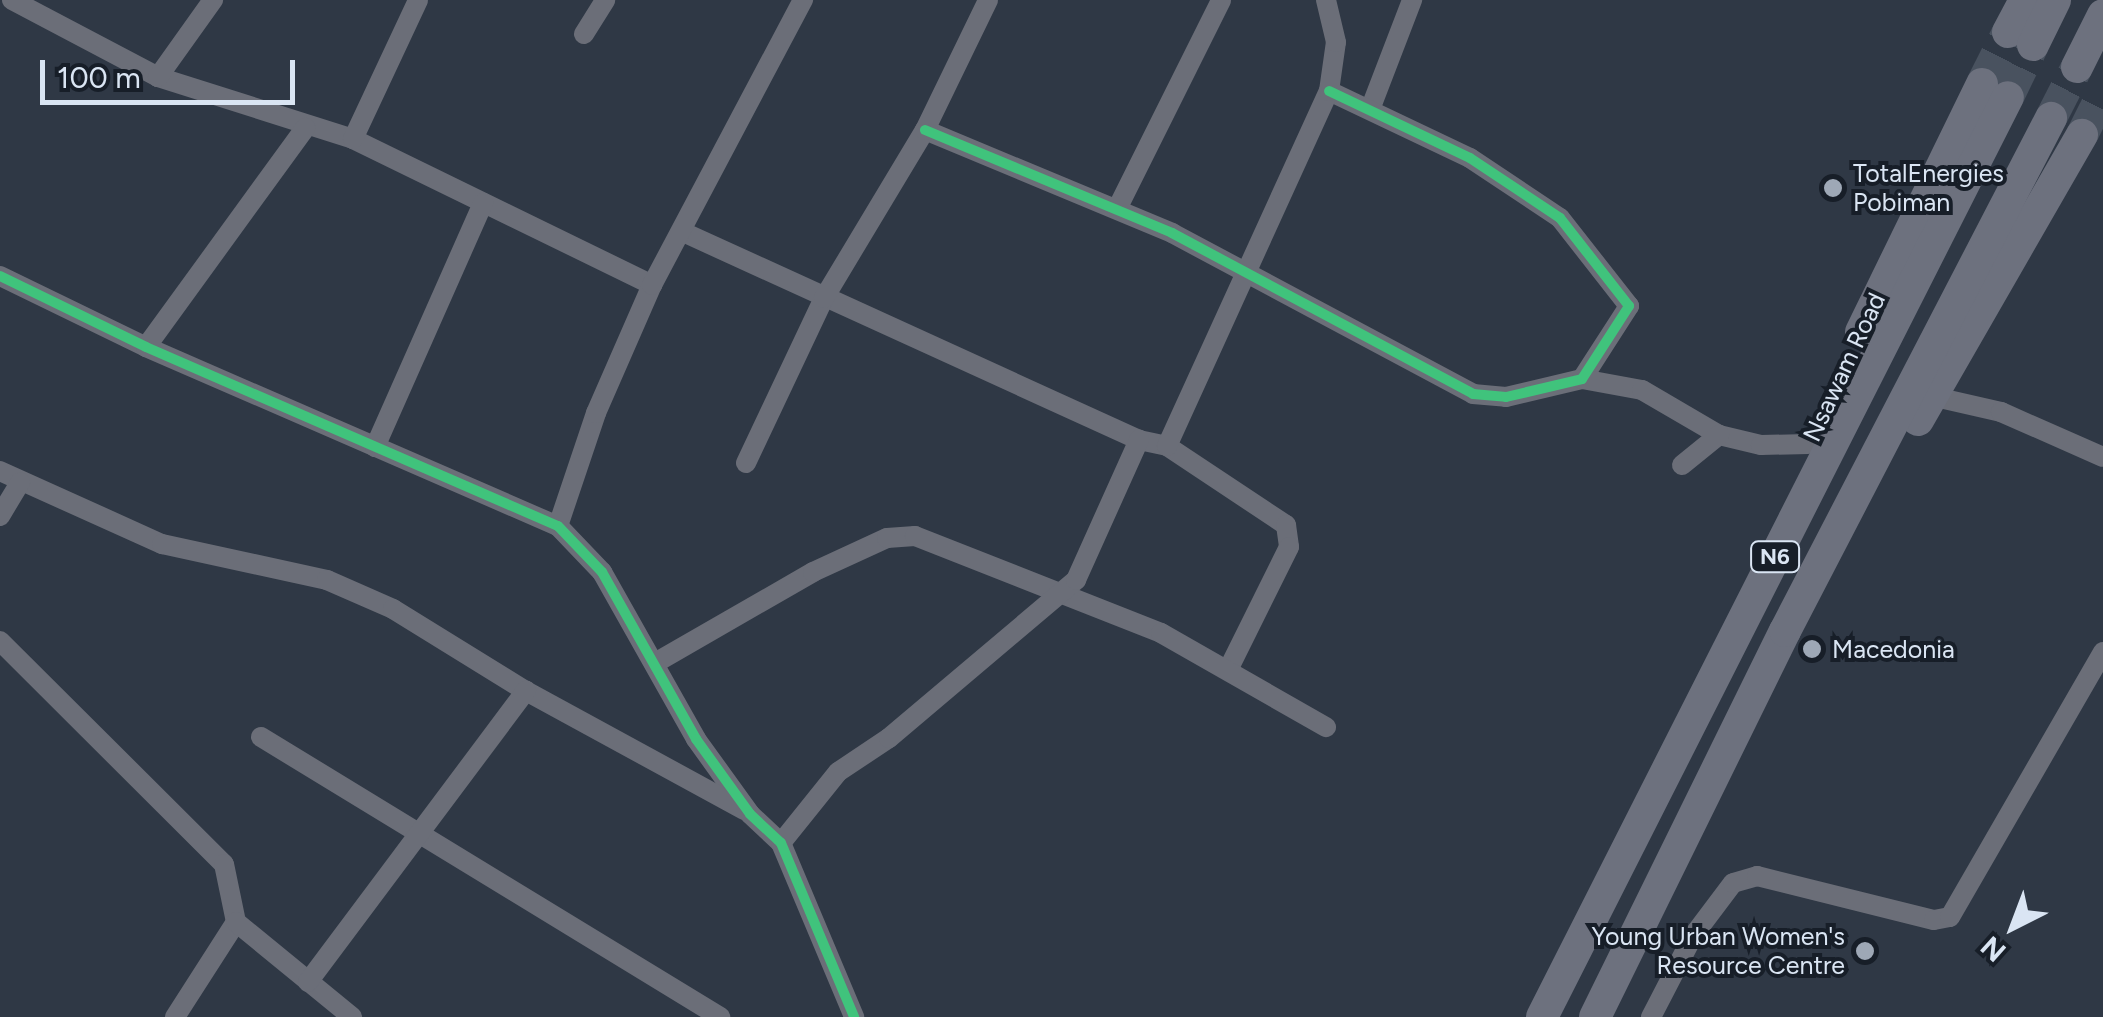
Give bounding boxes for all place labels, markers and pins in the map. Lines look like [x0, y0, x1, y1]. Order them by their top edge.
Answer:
place label: TotalEnergies Pobiman [1853, 159, 2004, 218]
marker: TotalEnergies Pobiman [1822, 177, 1844, 199]
place label: Macedonia [1832, 634, 1955, 664]
marker: Macedonia [1801, 638, 1823, 660]
place label: Young Urban Women's Resource Centre [1591, 922, 1845, 981]
marker: Young Urban Women's Resource Centre [1854, 940, 1876, 962]

